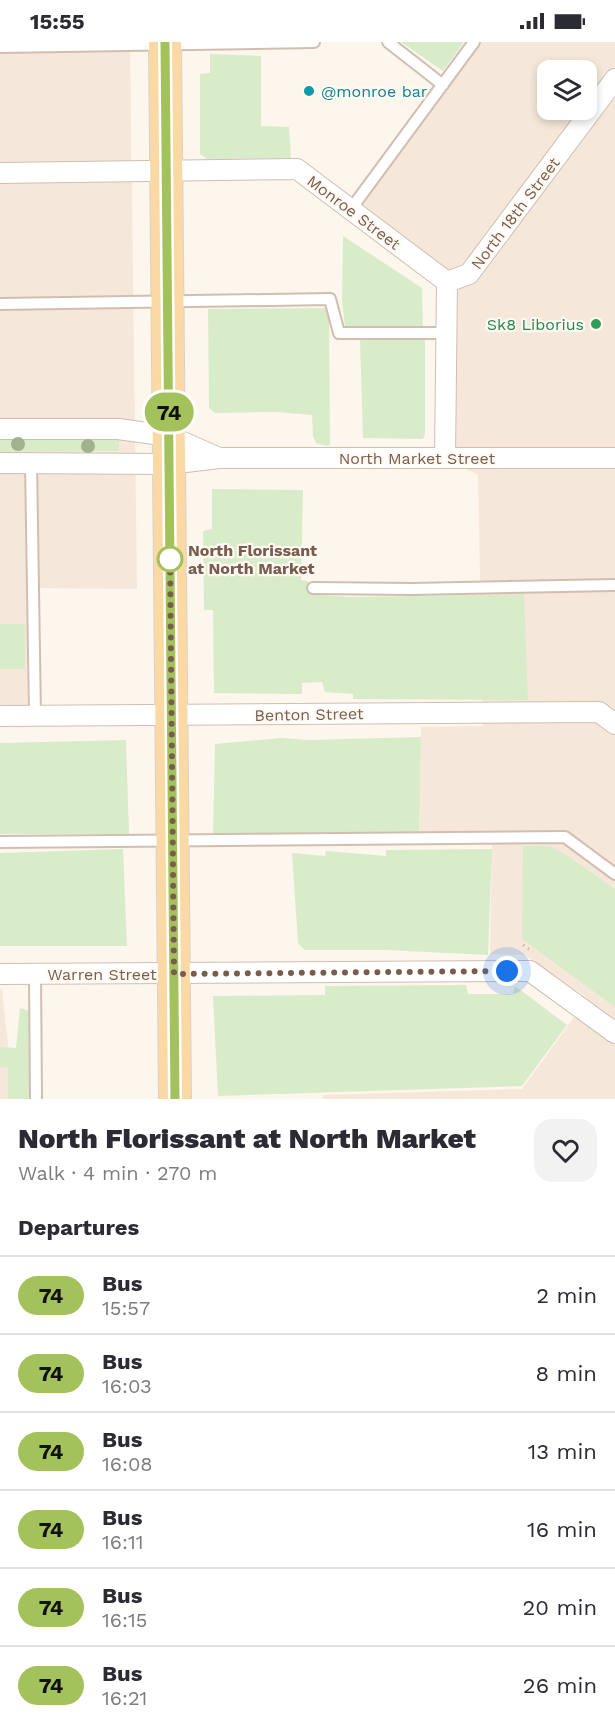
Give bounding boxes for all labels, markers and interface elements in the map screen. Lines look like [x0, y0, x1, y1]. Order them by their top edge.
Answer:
text: 15:55 [30, 9, 85, 34]
map controls [537, 60, 597, 120]
button: layers [537, 60, 597, 120]
place label: @monroe bar [321, 82, 428, 101]
marker: @monroe bar [302, 84, 316, 98]
street label: North 18th Street [467, 153, 564, 273]
street label: Monroe Street [303, 171, 404, 254]
place label: Sk8 Liborius [487, 315, 584, 334]
marker: Sk8 Liborius [589, 317, 603, 331]
line badge: 74 [142, 392, 196, 431]
text: 74 [157, 400, 181, 425]
street label: North Market Street [339, 449, 496, 468]
place label: North Florissant at North Market [188, 541, 317, 578]
marker: North Florissant at North Market [157, 546, 183, 572]
street label: Benton Street [254, 704, 364, 725]
your location [492, 956, 522, 986]
street label: Warren Street [47, 965, 157, 984]
button: heart [534, 1119, 597, 1182]
text: North Florissant at North Market [18, 1122, 476, 1155]
text: Walk · 4 min · 270 m [18, 1161, 217, 1185]
text: Departures [18, 1215, 139, 1240]
text: Bus [102, 1271, 142, 1296]
text: 74 [39, 1283, 63, 1308]
text: 2 min [536, 1283, 597, 1308]
text: 15:57 [102, 1296, 150, 1320]
text: Bus [102, 1349, 142, 1374]
text: 74 [39, 1361, 63, 1386]
text: 8 min [536, 1361, 597, 1386]
text: 16:03 [102, 1374, 152, 1398]
text: Bus [102, 1427, 142, 1452]
text: 74 [39, 1439, 63, 1464]
text: 13 min [528, 1439, 597, 1464]
text: 16:08 [102, 1452, 153, 1476]
text: Bus [102, 1505, 142, 1530]
text: 74 [39, 1517, 63, 1542]
text: 16 min [527, 1517, 597, 1542]
text: 16:11 [102, 1530, 143, 1554]
text: Bus [102, 1583, 142, 1608]
text: 74 [39, 1595, 63, 1620]
text: 20 min [523, 1595, 597, 1620]
text: 16:15 [102, 1608, 147, 1632]
text: Bus [102, 1661, 142, 1686]
text: 74 [39, 1673, 63, 1698]
text: 26 min [523, 1673, 597, 1698]
text: 16:21 [102, 1686, 147, 1710]

